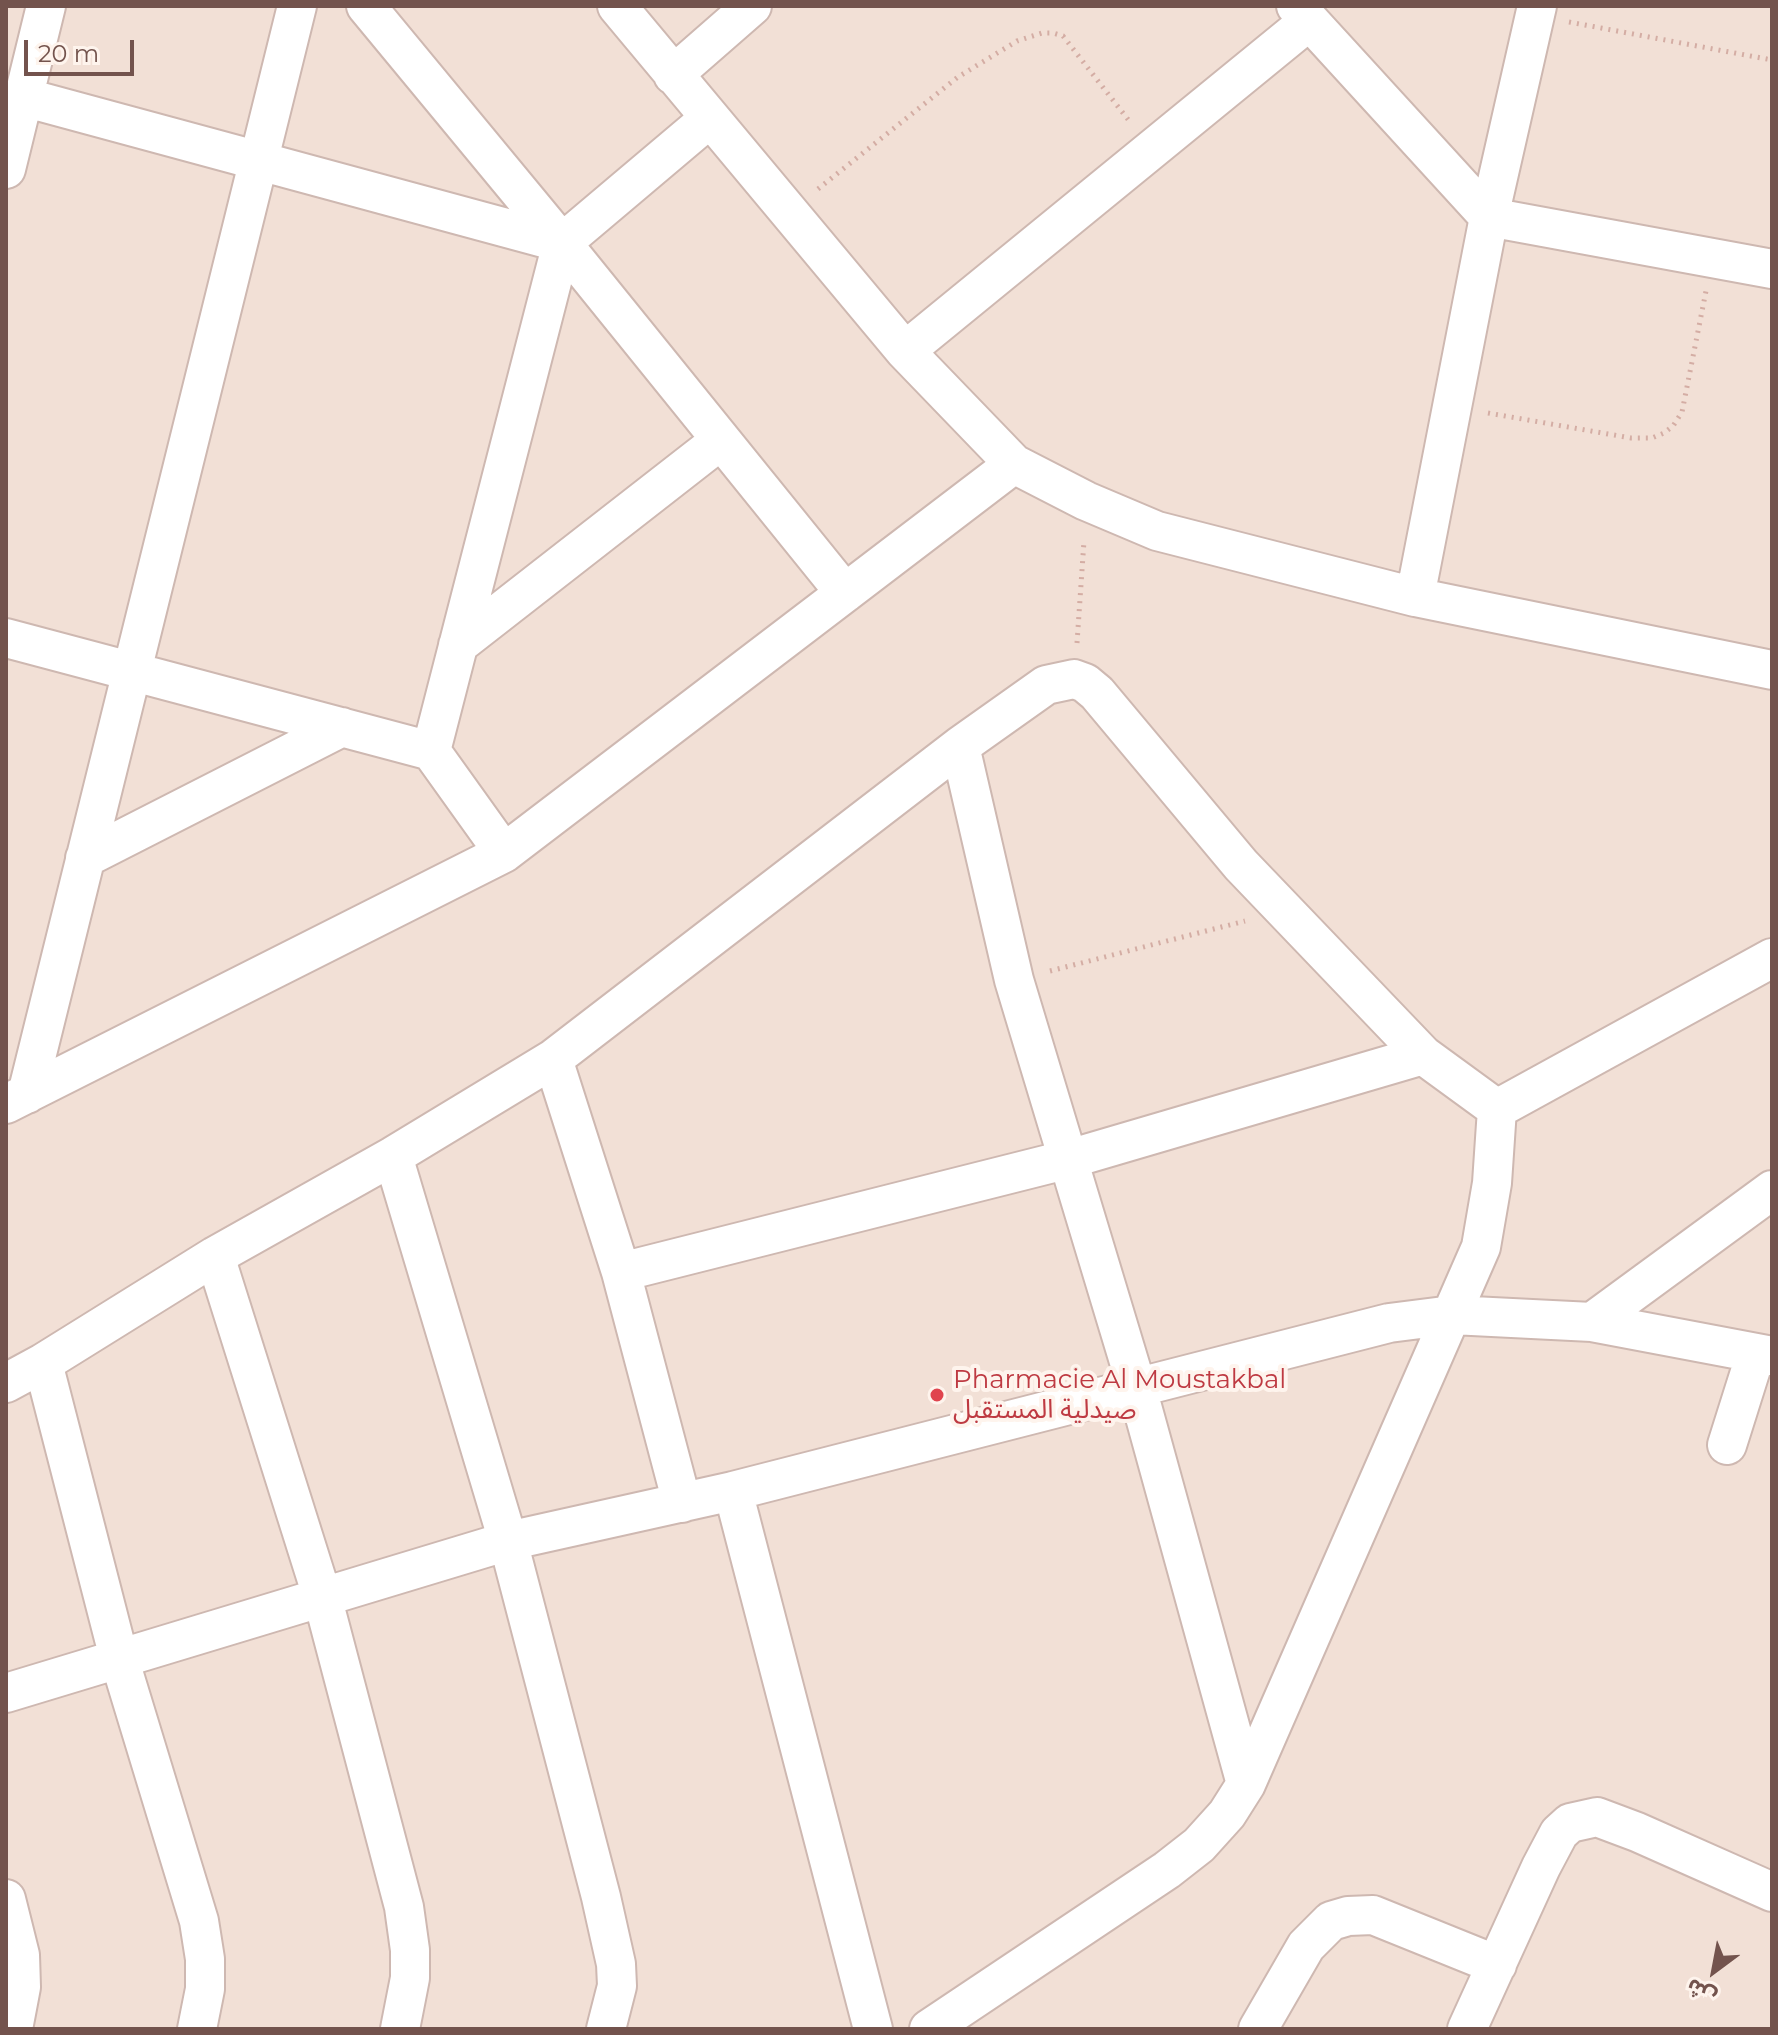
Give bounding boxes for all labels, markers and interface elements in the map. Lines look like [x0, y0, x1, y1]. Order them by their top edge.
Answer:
scale bar [28, 24, 138, 74]
text: 20 m [38, 39, 99, 68]
place label: Pharmacie Al Moustakbal صيدلية المستقبل [953, 1364, 1286, 1426]
marker: Pharmacie Al Moustakbal صيدلية المستقبل [928, 1386, 946, 1404]
north arrow [1674, 1931, 1754, 2011]
text: ش [1681, 1972, 1721, 2011]

